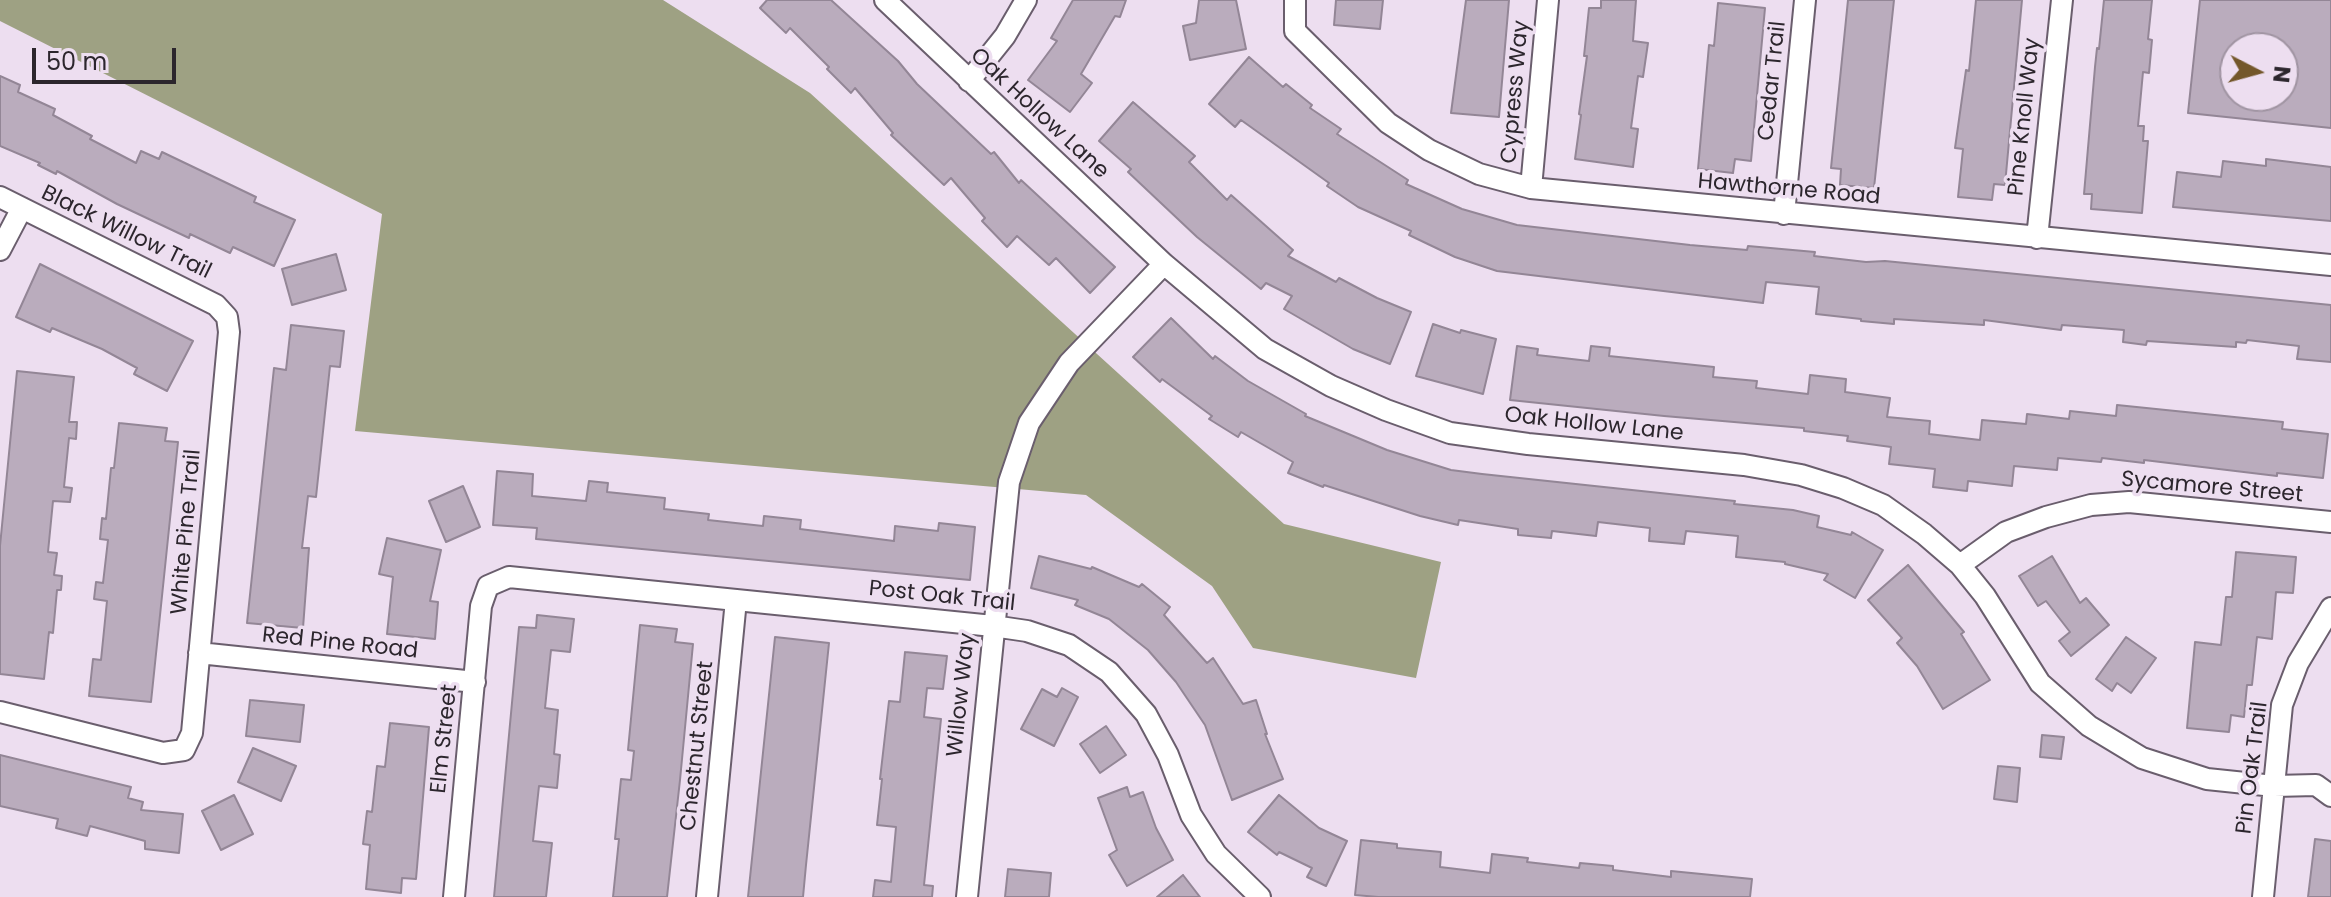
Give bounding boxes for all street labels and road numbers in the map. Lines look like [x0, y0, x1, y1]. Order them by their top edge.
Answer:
street label: Cypress Way [1497, 19, 1535, 165]
street label: Cedar Trail [1754, 20, 1792, 142]
street label: Pine Knoll Way [2004, 37, 2046, 197]
street label: Oak Hollow Lane [964, 43, 1114, 185]
street label: Hawthorne Road [1697, 169, 1881, 211]
street label: Black Willow Trail [37, 180, 215, 286]
street label: Oak Hollow Lane [1503, 402, 1685, 448]
street label: White Pine Trail [167, 448, 207, 616]
street label: Sycamore Street [2120, 467, 2304, 509]
street label: Post Oak Trail [867, 576, 1017, 618]
street label: Red Pine Road [261, 623, 419, 665]
street label: Willow Way [942, 632, 982, 758]
street label: Chestnut Street [676, 660, 720, 832]
street label: Elm Street [426, 683, 464, 795]
street label: Pin Oak Trail [2232, 700, 2274, 836]

